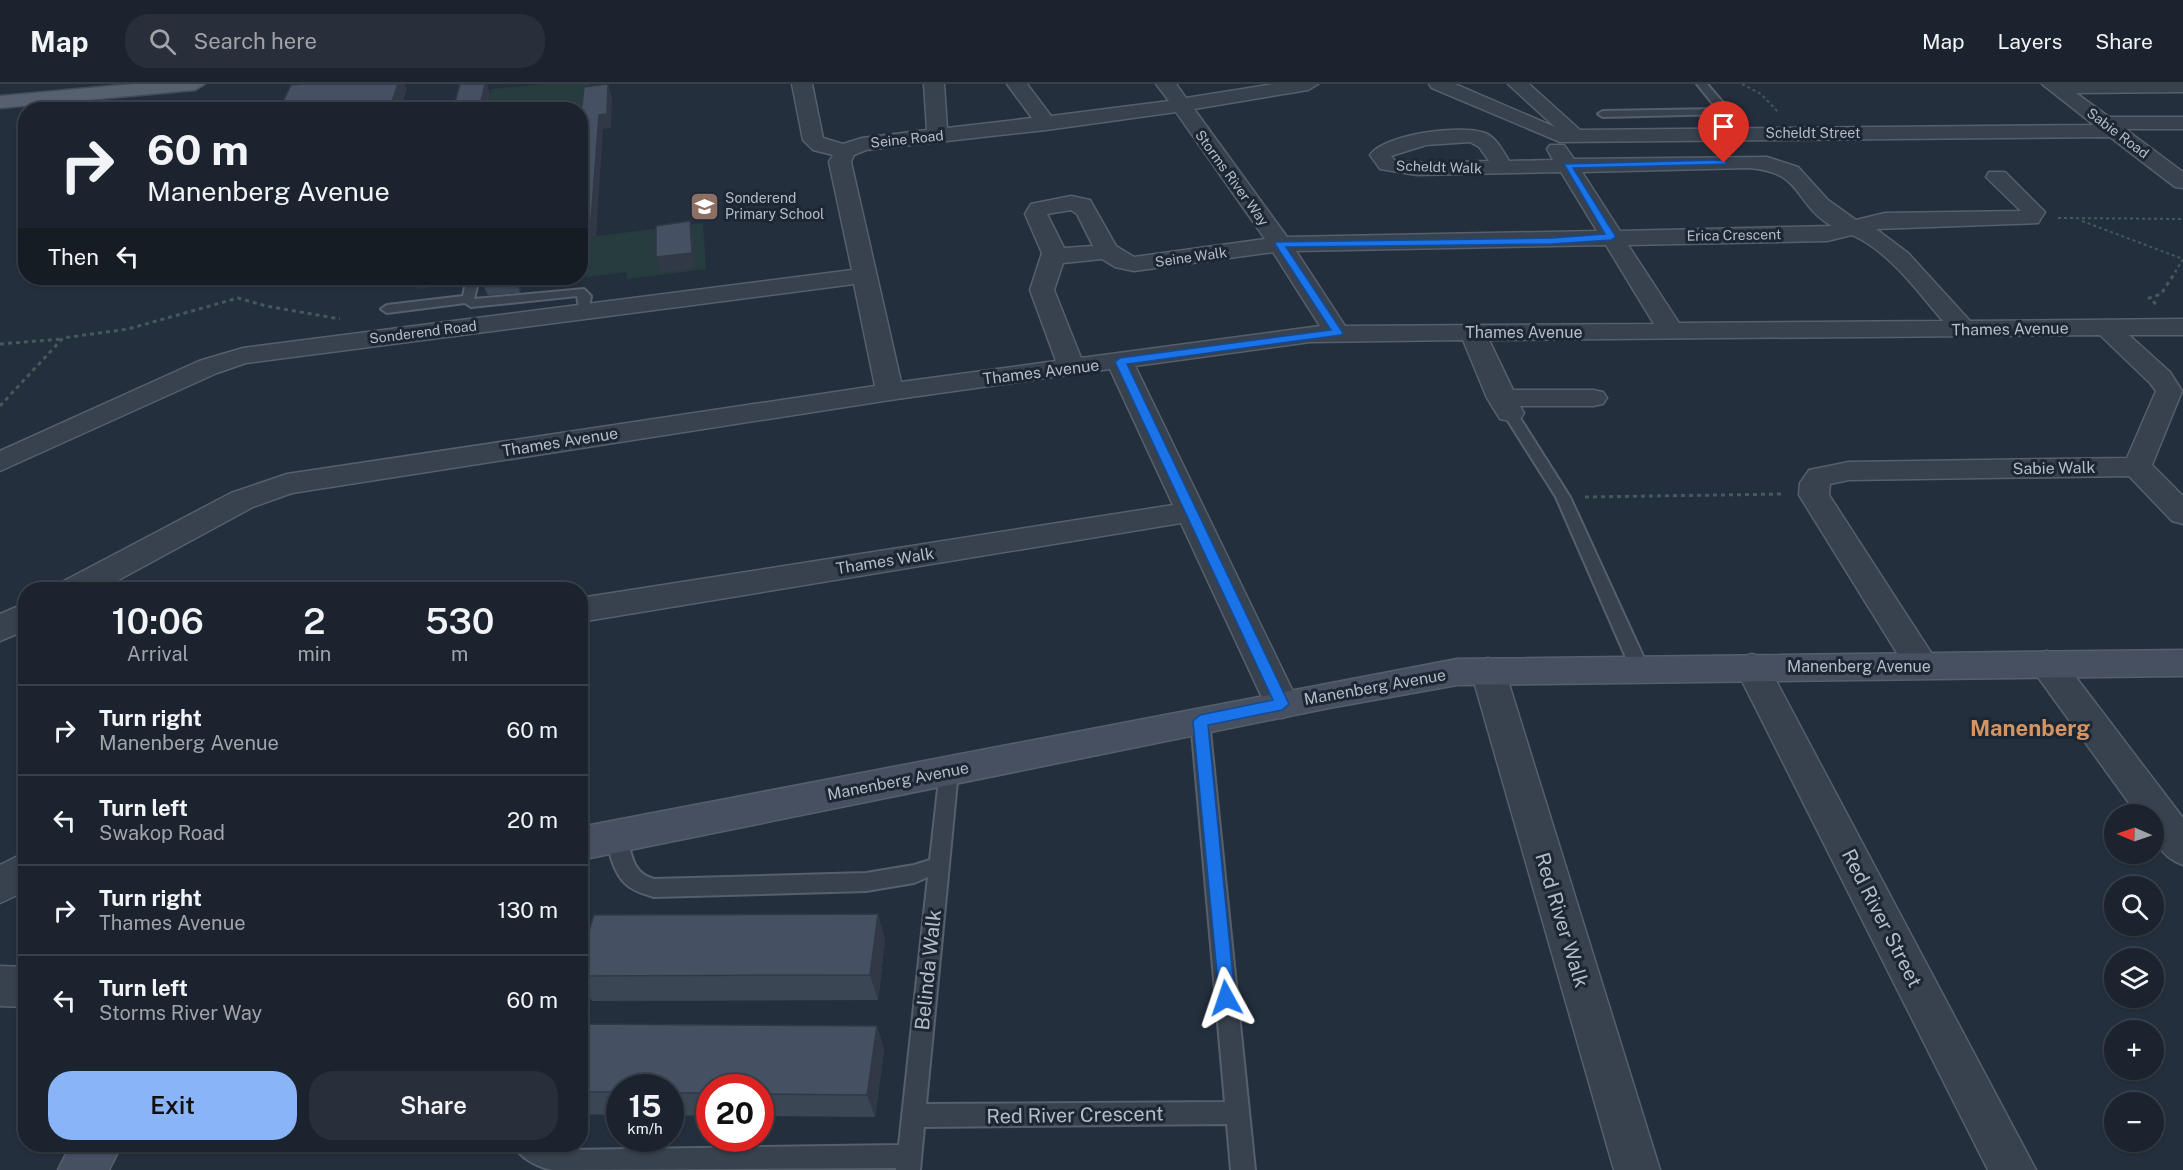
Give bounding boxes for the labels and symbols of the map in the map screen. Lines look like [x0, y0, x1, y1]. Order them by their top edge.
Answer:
pin [1698, 101, 1749, 163]
street label: Sabie Road [2084, 105, 2152, 161]
street label: Scheldt Street [1766, 125, 1860, 141]
street label: Seine Road [870, 127, 944, 151]
street label: Storms River Way [1192, 127, 1272, 229]
street label: Scheldt Walk [1396, 158, 1482, 177]
school or university icon: Sonderend Primary School [688, 190, 720, 222]
place label: Sonderend Primary School [725, 190, 824, 222]
street label: Erica Crescent [1686, 226, 1782, 244]
street label: Seine Walk [1154, 244, 1228, 270]
street label: Sonderend Road [368, 317, 478, 347]
street label: Thames Avenue [1951, 318, 2069, 340]
street label: Thames Avenue [1465, 323, 1583, 342]
street label: Thames Avenue [982, 355, 1100, 389]
street label: Thames Avenue [501, 423, 619, 461]
street label: Sabie Walk [2013, 458, 2095, 478]
street label: Thames Walk [835, 544, 935, 578]
street label: Manenberg Avenue [1787, 657, 1931, 676]
street label: Manenberg Avenue [1302, 665, 1448, 709]
district label: Manenberg [1970, 715, 2090, 741]
street label: Manenberg Avenue [826, 758, 970, 804]
north arrow [2104, 804, 2164, 864]
street label: Red River Street [1837, 845, 1927, 991]
street label: Red River Walk [1530, 850, 1594, 990]
street label: Belinda Walk [910, 908, 946, 1032]
position arrow [1194, 966, 1258, 1030]
speed limit sign: 20 [696, 1074, 774, 1152]
street label: Red River Crescent [986, 1101, 1164, 1129]

